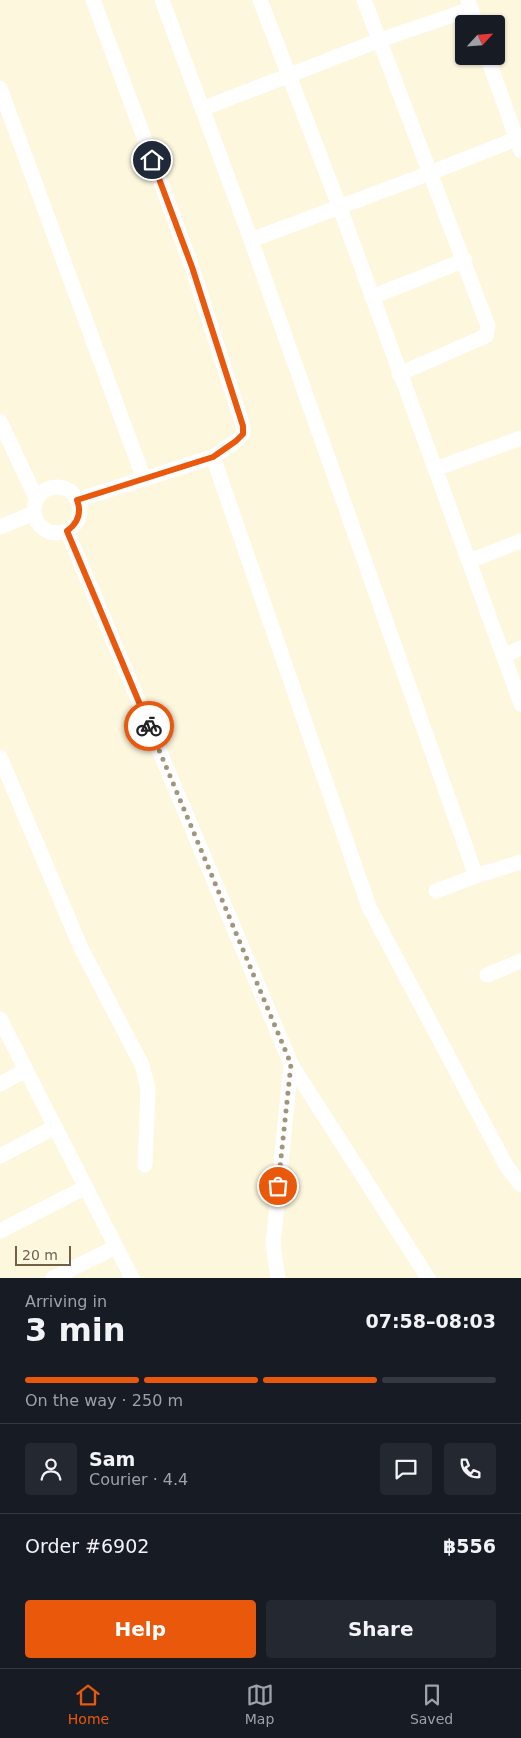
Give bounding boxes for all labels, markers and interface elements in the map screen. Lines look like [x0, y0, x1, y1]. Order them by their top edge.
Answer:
north arrow [455, 15, 505, 65]
map controls [455, 15, 505, 65]
pin [131, 139, 173, 181]
icon: home [138, 146, 166, 174]
courier [124, 701, 174, 751]
icon: bike [135, 712, 163, 740]
pin [257, 1165, 299, 1207]
icon: bag [264, 1172, 292, 1200]
scale bar [15, 1243, 71, 1266]
text: 20 m [22, 1247, 58, 1263]
text: Arriving in [25, 1292, 107, 1311]
text: 07:58–08:03 [366, 1310, 496, 1332]
text: 3 min [25, 1311, 126, 1349]
text: On the way · 250 m [25, 1391, 183, 1410]
button: person [25, 1443, 77, 1495]
button: chat [380, 1443, 432, 1495]
button: phone [444, 1443, 496, 1495]
text: Sam [89, 1448, 135, 1470]
text: Courier · 4.4 [89, 1470, 188, 1489]
text: Order #6902 [25, 1535, 149, 1557]
text: ฿556 [443, 1535, 496, 1557]
button: Help [25, 1600, 256, 1658]
button: Share [266, 1600, 496, 1658]
tab: Home [68, 1681, 109, 1727]
tab: Map [245, 1681, 274, 1727]
tab: Saved [410, 1681, 453, 1727]

